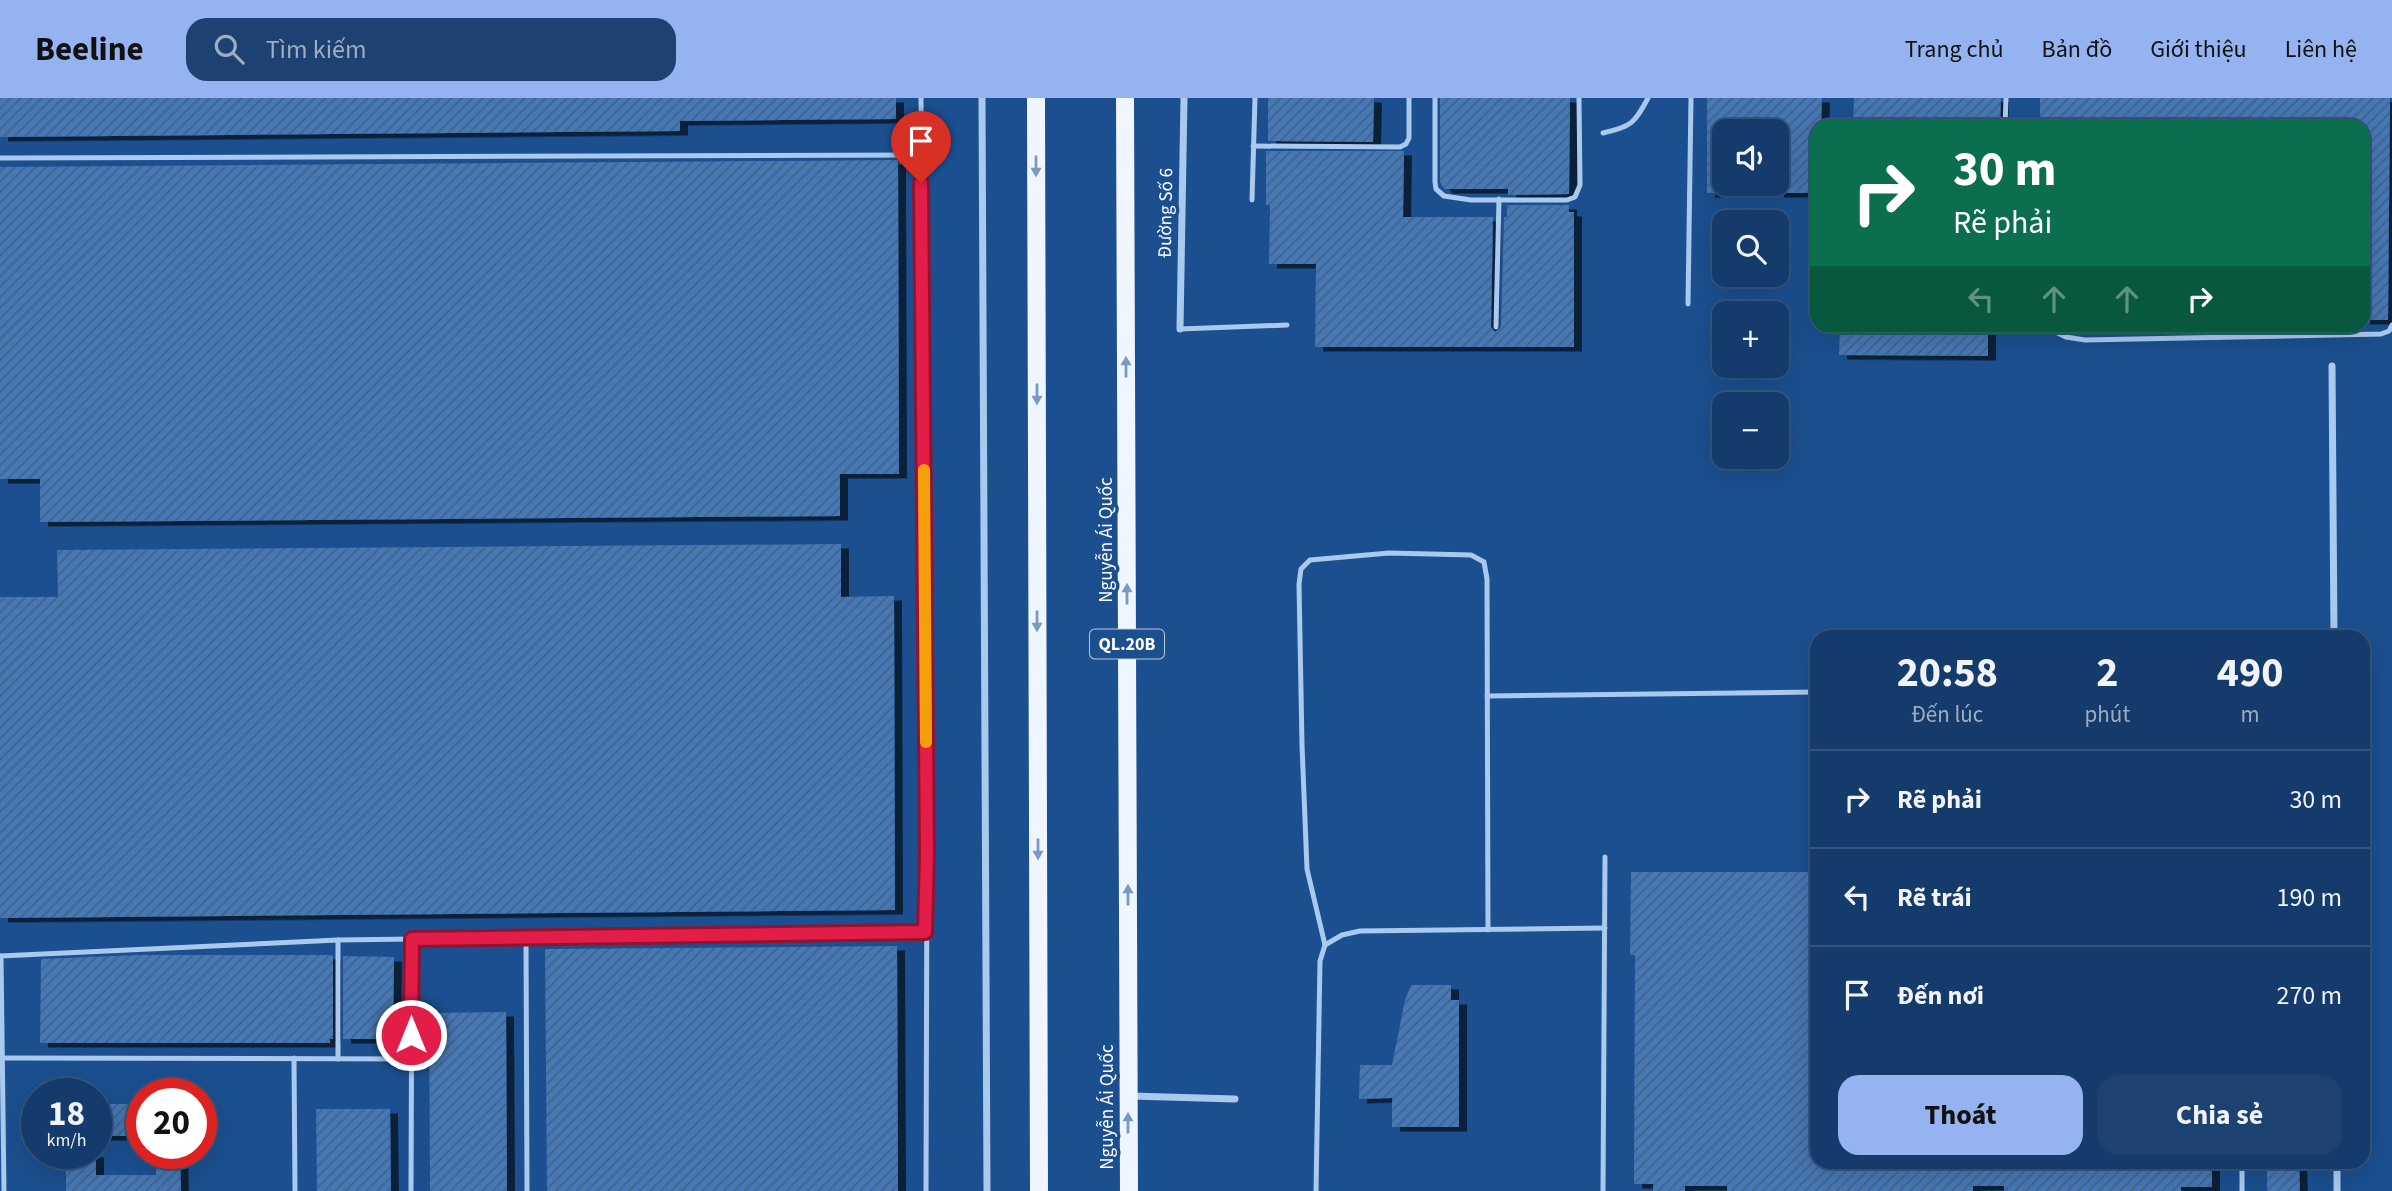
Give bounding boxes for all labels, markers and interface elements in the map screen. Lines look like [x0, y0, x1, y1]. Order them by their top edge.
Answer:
search box [186, 18, 676, 81]
text: Beeline [35, 26, 144, 73]
icon: search [210, 30, 248, 68]
text: Tìm kiếm [266, 31, 366, 68]
text: Trang chủ [1905, 32, 2004, 67]
text: Bản đồ [2042, 32, 2112, 67]
text: Giới thiệu [2150, 32, 2247, 67]
text: Liên hệ [2285, 32, 2357, 67]
pin [891, 111, 951, 183]
map controls [1712, 119, 1789, 469]
button: sound [1712, 119, 1789, 196]
icon: arrive [902, 122, 940, 160]
text: 30 m [1953, 135, 2057, 205]
icon: right [1838, 147, 1929, 238]
one-way arrow [1030, 155, 1042, 177]
street label: Đường Số 6 [1152, 168, 1180, 258]
text: Rẽ phải [1953, 200, 2052, 246]
button: search [1712, 210, 1789, 287]
icon: left [1962, 280, 2000, 318]
icon: ahead [2035, 280, 2073, 318]
icon: ahead [2108, 280, 2146, 318]
icon: right [2181, 280, 2219, 318]
button: + [1712, 301, 1789, 378]
one-way arrow [1120, 356, 1132, 378]
one-way arrow [1031, 383, 1043, 405]
button: − [1712, 392, 1789, 469]
street label: Nguyễn Ái Quốc [1093, 477, 1120, 603]
one-way arrow [1121, 583, 1133, 605]
one-way arrow [1031, 610, 1043, 632]
road number: QL.20B [1090, 630, 1164, 658]
text: 20:58 [1897, 643, 1998, 703]
text: 2 [2096, 643, 2118, 703]
text: 490 [2217, 643, 2283, 703]
text: Đến lúc [1911, 698, 1983, 731]
text: phút [2085, 698, 2130, 731]
text: m [2241, 698, 2260, 731]
icon: right [1838, 780, 1876, 818]
text: Rẽ phải [1897, 781, 1982, 818]
text: 30 m [2289, 781, 2342, 818]
one-way arrow [1032, 838, 1044, 860]
icon: left [1838, 878, 1876, 916]
text: Rẽ trái [1897, 879, 1972, 916]
text: 190 m [2276, 879, 2342, 916]
one-way arrow [1122, 884, 1134, 906]
icon: arrive [1838, 976, 1876, 1014]
text: Đến nơi [1897, 977, 1984, 1014]
text: 270 m [2276, 977, 2342, 1014]
position arrow [374, 998, 448, 1072]
street label: Nguyễn Ái Quốc [1094, 1044, 1121, 1170]
button: Thoát [1838, 1075, 2083, 1155]
button: Chia sẻ [2097, 1075, 2342, 1155]
speed limit sign: 20 [126, 1078, 217, 1169]
text: 18 [48, 1089, 85, 1139]
one-way arrow [1122, 1112, 1134, 1134]
text: km/h [47, 1128, 86, 1153]

